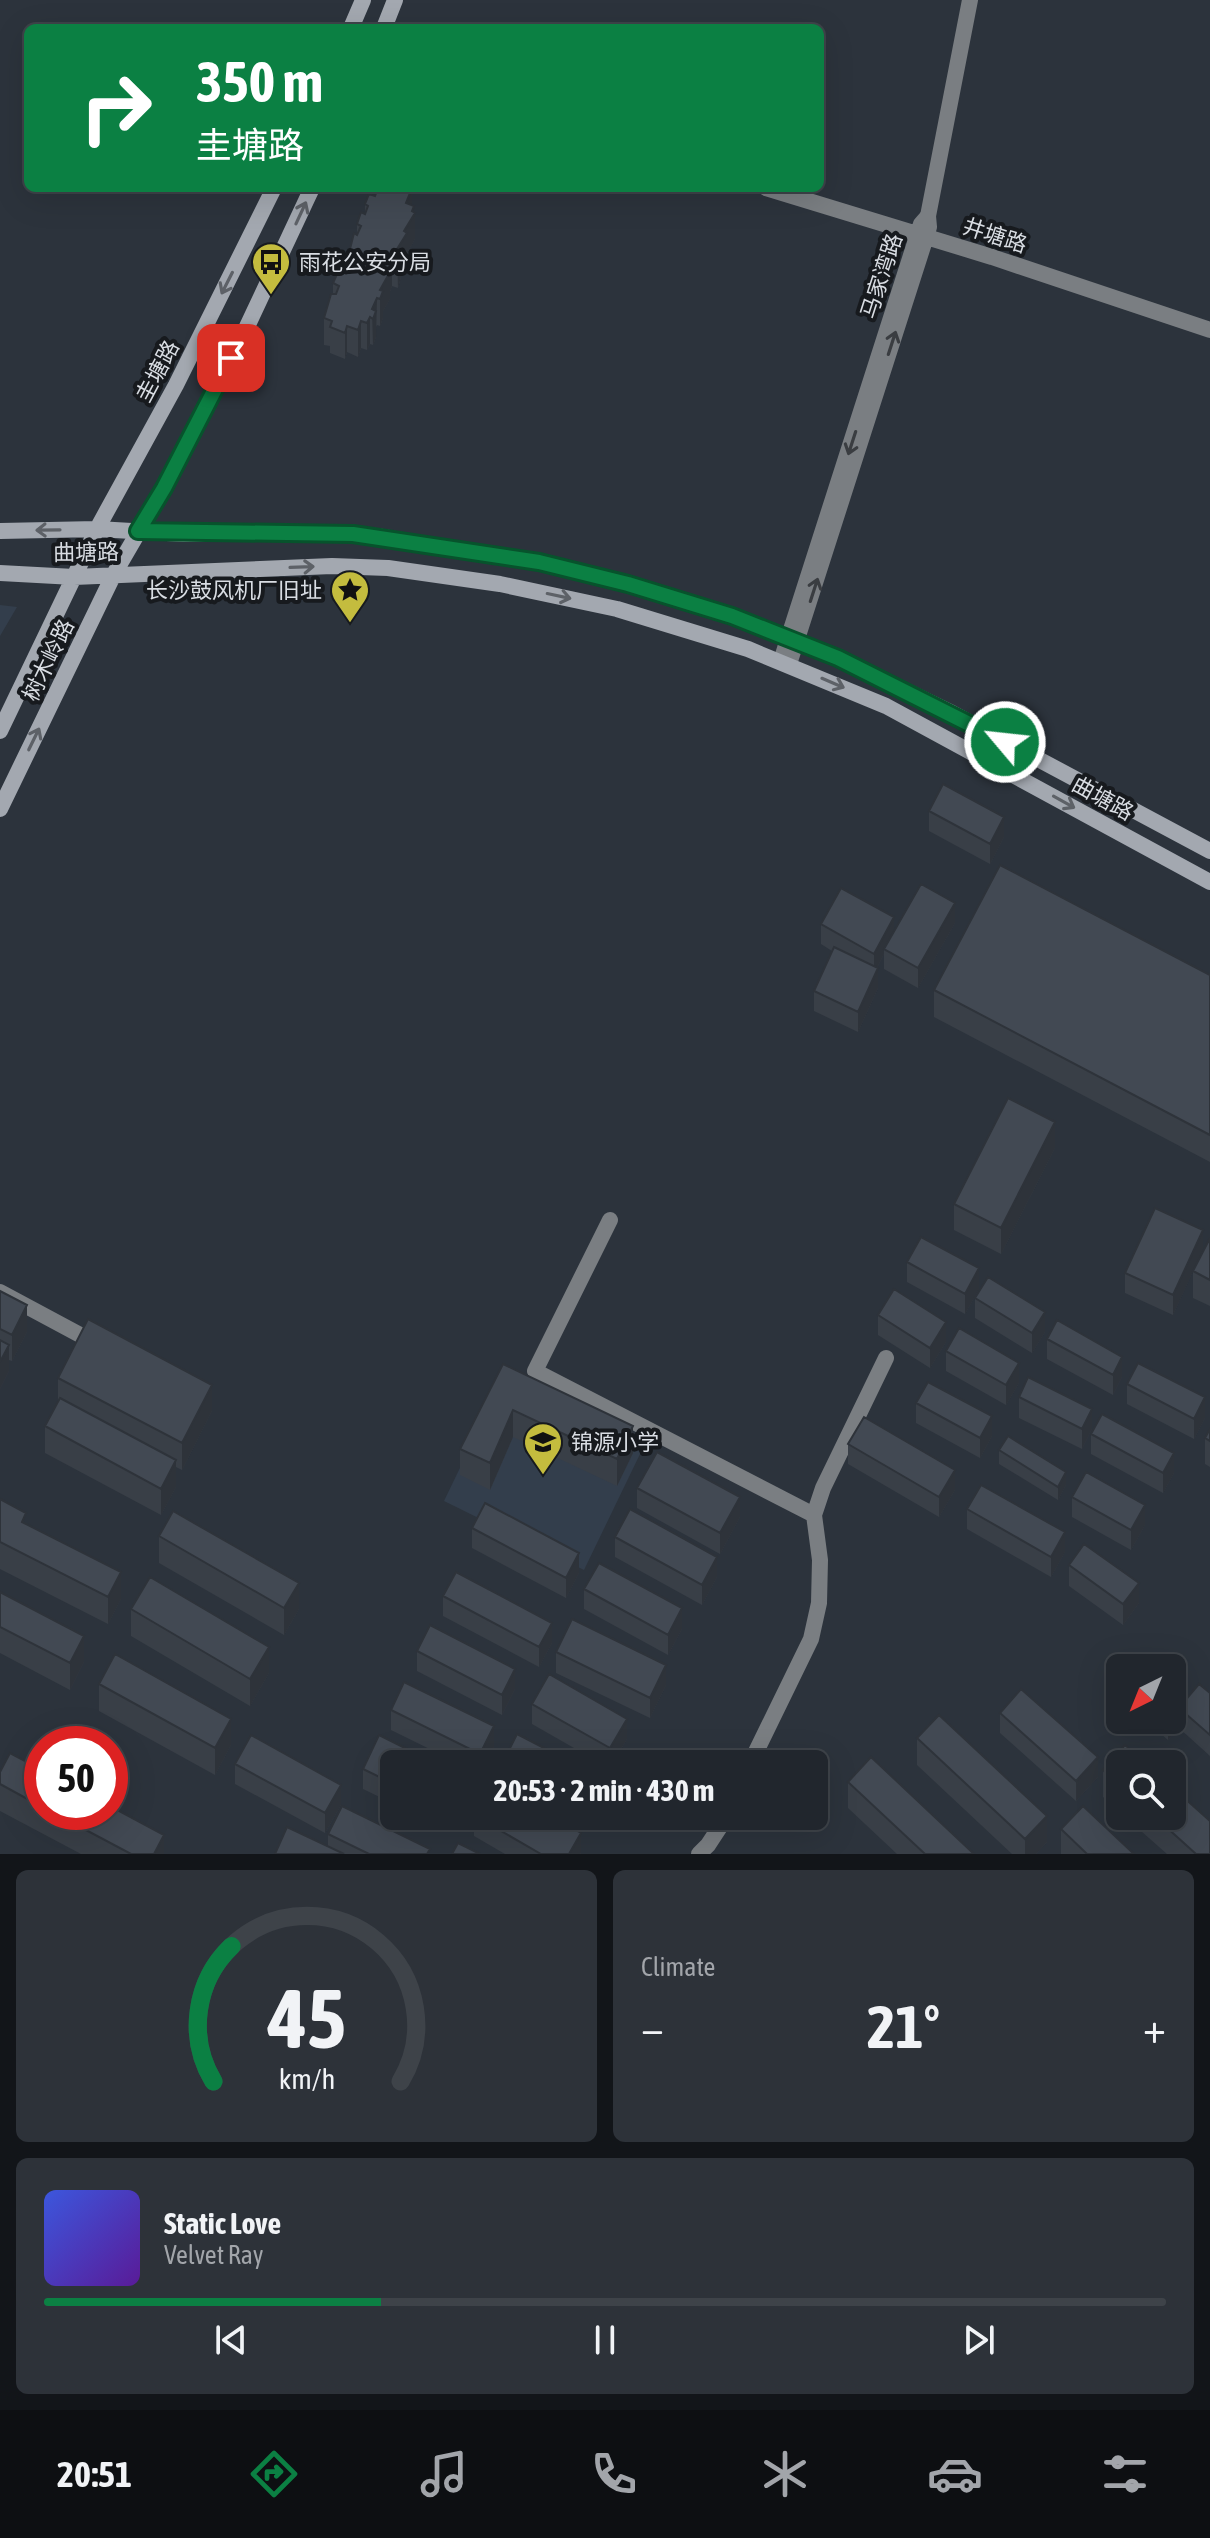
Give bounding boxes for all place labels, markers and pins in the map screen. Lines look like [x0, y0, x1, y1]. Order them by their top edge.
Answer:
bus stop icon: 雨花公安分局 [250, 241, 292, 296]
place label: 雨花公安分局 [299, 249, 431, 275]
pin [197, 324, 265, 392]
place icon: 长沙鼓风机厂旧址 [329, 569, 371, 624]
place label: 长沙鼓风机厂旧址 [146, 577, 322, 603]
school or university icon: 锦源小学 [522, 1421, 564, 1476]
place label: 锦源小学 [571, 1429, 659, 1455]

